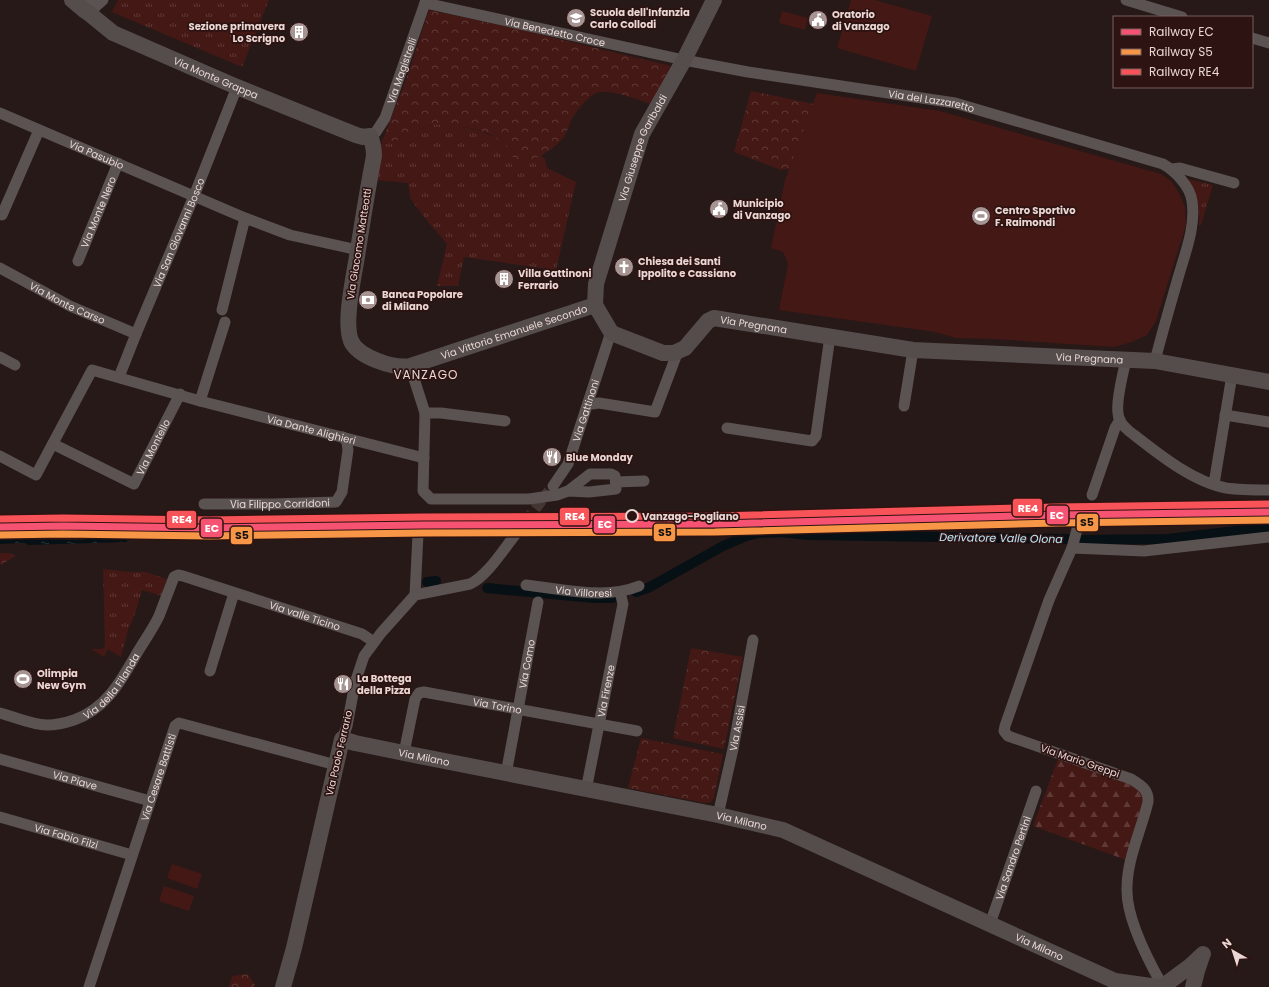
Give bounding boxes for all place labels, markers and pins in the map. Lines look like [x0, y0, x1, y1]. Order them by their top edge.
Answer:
place label: Scuola dell'Infanzia Carlo Collodi [590, 5, 690, 32]
school or university icon: Scuola dell'Infanzia Carlo Collodi [565, 7, 587, 29]
place label: Oratorio di Vanzago [832, 7, 890, 34]
public building icon: Oratorio di Vanzago [807, 9, 829, 31]
place label: Sezione primavera Lo Scrigno [189, 19, 286, 46]
building icon: Sezione primavera Lo Scrigno [288, 21, 310, 43]
place label: Municipio di Vanzago [733, 196, 791, 223]
public building icon: Municipio di Vanzago [708, 198, 730, 220]
place label: Centro Sportivo F. Raimondi [995, 203, 1076, 230]
sports icon: Centro Sportivo F. Raimondi [970, 205, 992, 227]
place label: Chiesa dei Santi Ippolito e Cassiano [638, 254, 737, 281]
church icon: Chiesa dei Santi Ippolito e Cassiano [613, 256, 635, 278]
place label: Villa Gattinoni Ferrario [518, 266, 591, 293]
building icon: Villa Gattinoni Ferrario [493, 268, 515, 290]
place label: Banca Popolare di Milano [382, 287, 463, 314]
bank icon: Banca Popolare di Milano [357, 289, 379, 311]
restaurant icon: Blue Monday [541, 446, 563, 468]
place label: Blue Monday [566, 450, 633, 465]
marker: Vanzago-Pogliano [625, 509, 639, 523]
place label: Vanzago-Pogliano [642, 509, 739, 524]
place label: Olimpia New Gym [37, 666, 86, 693]
sports icon: Olimpia New Gym [12, 668, 34, 690]
place label: La Bottega della Pizza [357, 671, 412, 698]
restaurant icon: La Bottega della Pizza [332, 673, 354, 695]

